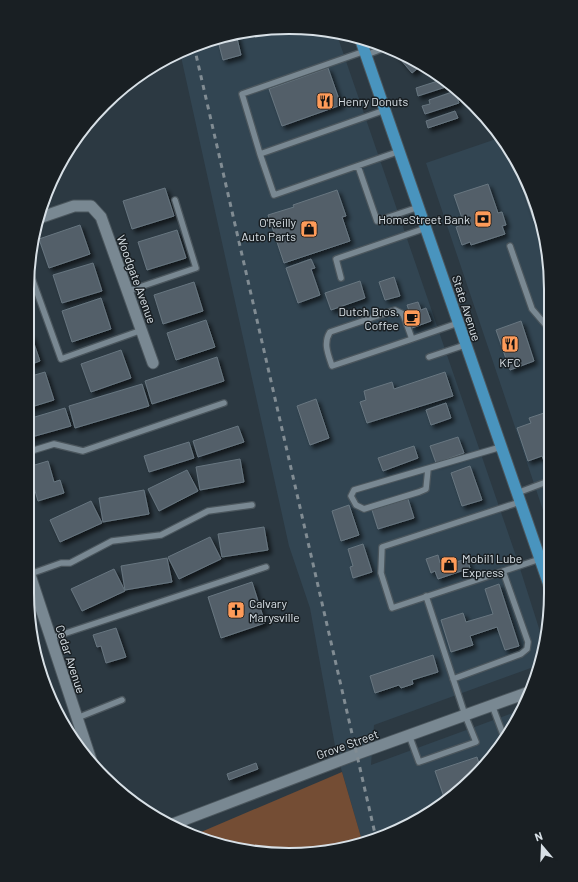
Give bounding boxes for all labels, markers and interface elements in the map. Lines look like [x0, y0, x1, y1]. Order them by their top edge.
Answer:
restaurant icon: Henry Donuts [315, 91, 335, 111]
place label: Henry Donuts [338, 94, 409, 108]
bank icon: HomeStreet Bank [473, 209, 493, 229]
place label: HomeStreet Bank [378, 212, 470, 226]
place label: O'Reilly Auto Parts [241, 215, 296, 243]
shop icon: O'Reilly Auto Parts [299, 219, 319, 239]
street label: Woodgate Avenue [114, 233, 160, 325]
street label: State Avenue [450, 273, 484, 343]
place label: Dutch Bros. Coffee [339, 304, 399, 332]
cafe icon: Dutch Bros. Coffee [402, 308, 422, 328]
restaurant icon: KFC [500, 334, 520, 354]
place label: KFC [499, 355, 521, 369]
place label: Mobil1 Lube Express [462, 551, 522, 579]
shop icon: Mobil1 Lube Express [439, 555, 459, 575]
place label: Calvary Marysville [249, 596, 300, 624]
church icon: Calvary Marysville [226, 600, 246, 620]
street label: Cedar Avenue [53, 623, 89, 695]
street label: Grove Street [314, 726, 380, 762]
north arrow [522, 826, 562, 866]
text: N [533, 829, 544, 843]

